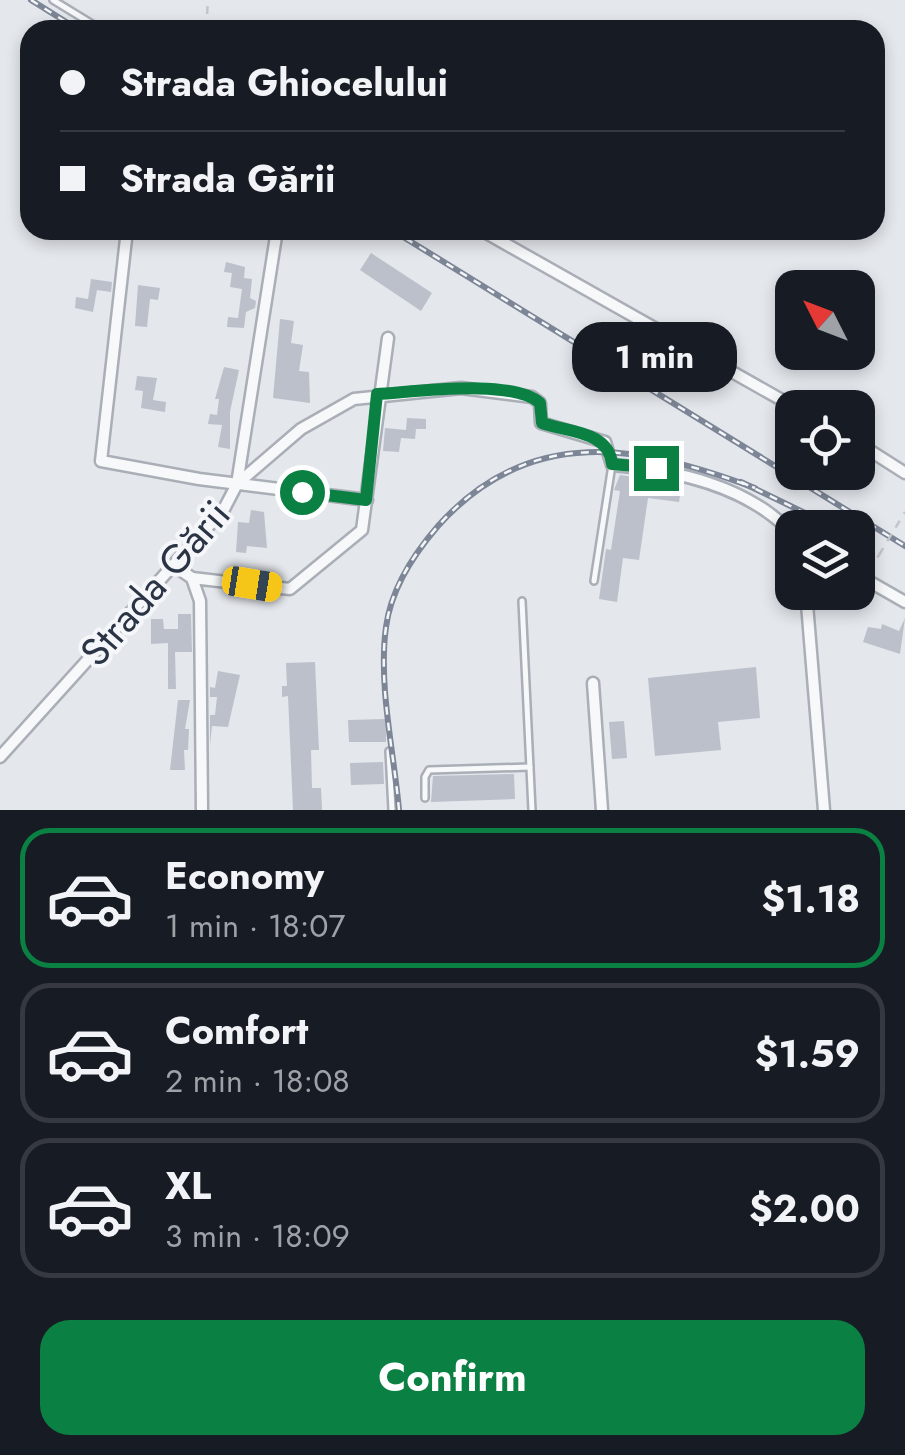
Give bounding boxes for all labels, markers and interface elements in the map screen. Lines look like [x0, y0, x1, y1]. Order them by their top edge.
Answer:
text: Strada Ghiocelului [120, 55, 448, 110]
text: Strada Gării [120, 151, 335, 206]
north arrow [775, 270, 875, 370]
map controls [775, 270, 875, 610]
callout: 1 min [574, 323, 738, 393]
text: 1 min [615, 334, 694, 380]
button: locate [775, 390, 875, 490]
route end [634, 446, 679, 491]
route start [280, 470, 325, 515]
street label: Strada Gării [66, 487, 244, 679]
button: layers [775, 510, 875, 610]
car [220, 564, 284, 604]
text: Economy [165, 848, 324, 903]
icon: car [45, 853, 135, 943]
text: $1.18 [762, 871, 860, 926]
text: 1 min · 18:07 [165, 903, 345, 949]
text: Comfort [165, 1003, 308, 1058]
icon: car [45, 1008, 135, 1098]
text: $1.59 [755, 1026, 860, 1081]
text: 2 min · 18:08 [165, 1058, 350, 1104]
text: XL [165, 1158, 211, 1213]
icon: car [45, 1163, 135, 1253]
text: $2.00 [749, 1181, 860, 1236]
text: 3 min · 18:09 [165, 1213, 350, 1259]
button: Confirm [40, 1320, 865, 1435]

